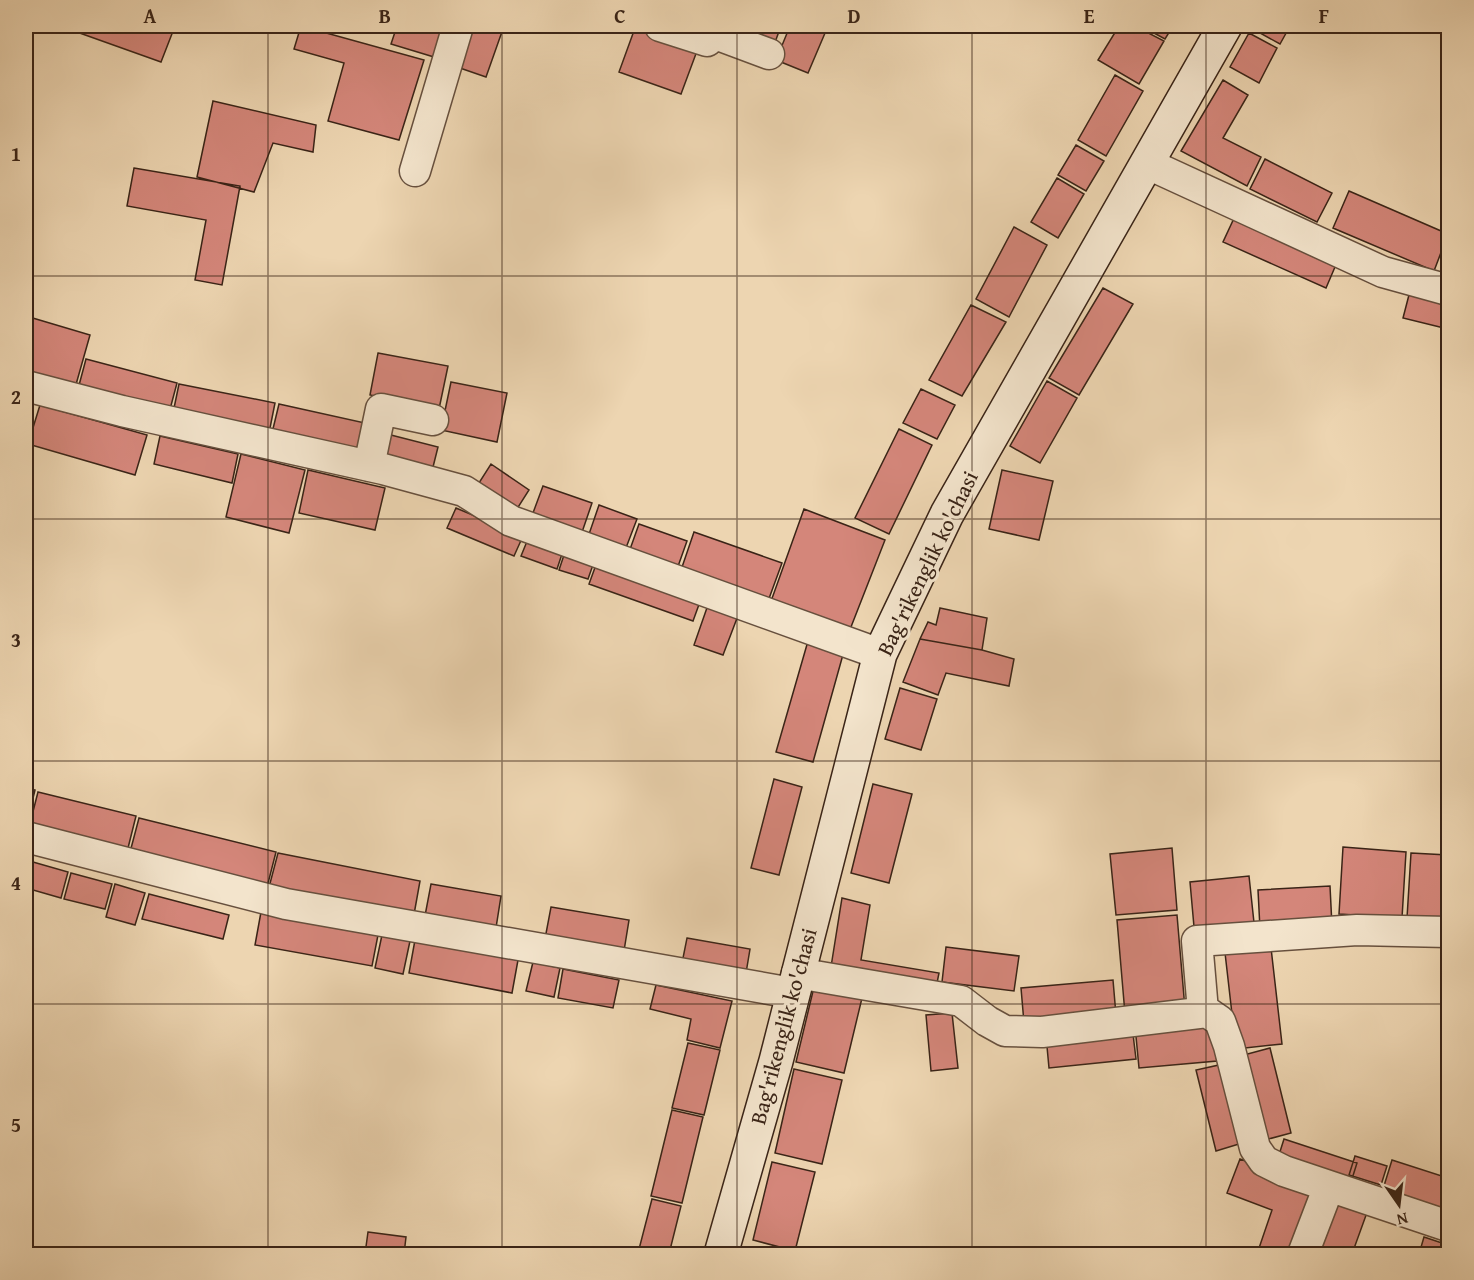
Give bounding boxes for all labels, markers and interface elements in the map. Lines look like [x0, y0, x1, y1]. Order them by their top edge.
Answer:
text: A [144, 1, 157, 30]
text: B [379, 1, 391, 30]
text: C [614, 1, 626, 30]
text: D [847, 1, 861, 30]
text: E [1084, 1, 1095, 30]
text: F [1319, 1, 1329, 30]
text: 1 [11, 139, 21, 168]
text: 2 [11, 382, 21, 411]
street label: Bag'rikenglik ko'chasi [868, 465, 986, 661]
text: 3 [11, 625, 21, 654]
text: 4 [11, 868, 21, 897]
street label: Bag'rikenglik ko'chasi [741, 924, 825, 1128]
text: 5 [11, 1110, 21, 1139]
north arrow [1369, 1175, 1429, 1235]
text: N [1394, 1207, 1411, 1233]

